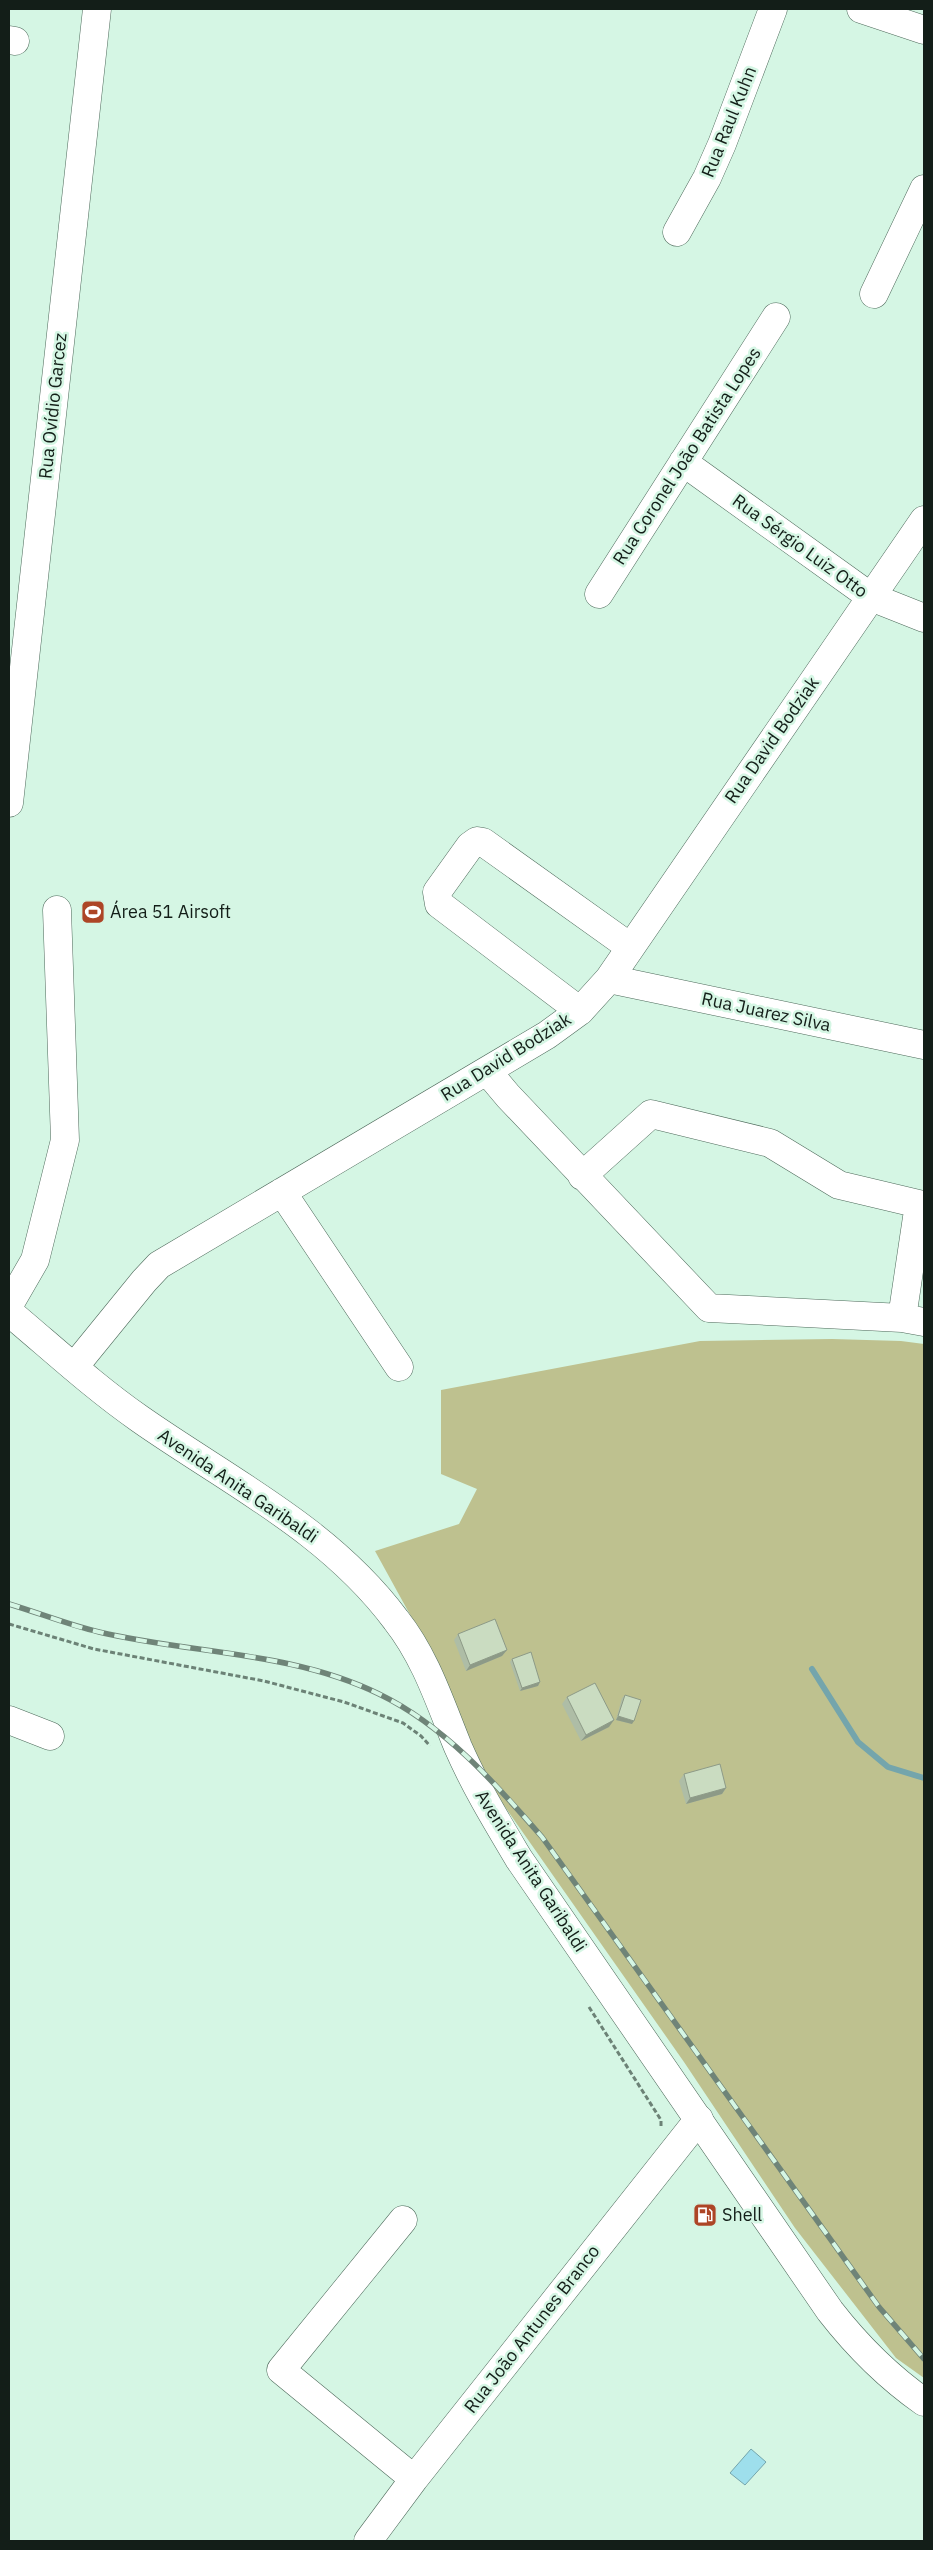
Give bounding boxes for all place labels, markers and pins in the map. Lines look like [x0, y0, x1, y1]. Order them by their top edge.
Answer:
sports icon: Área 51 Airsoft [80, 899, 106, 925]
place label: Área 51 Airsoft [110, 900, 231, 923]
fuel station icon: Shell [692, 2202, 718, 2228]
place label: Shell [722, 2203, 762, 2226]

